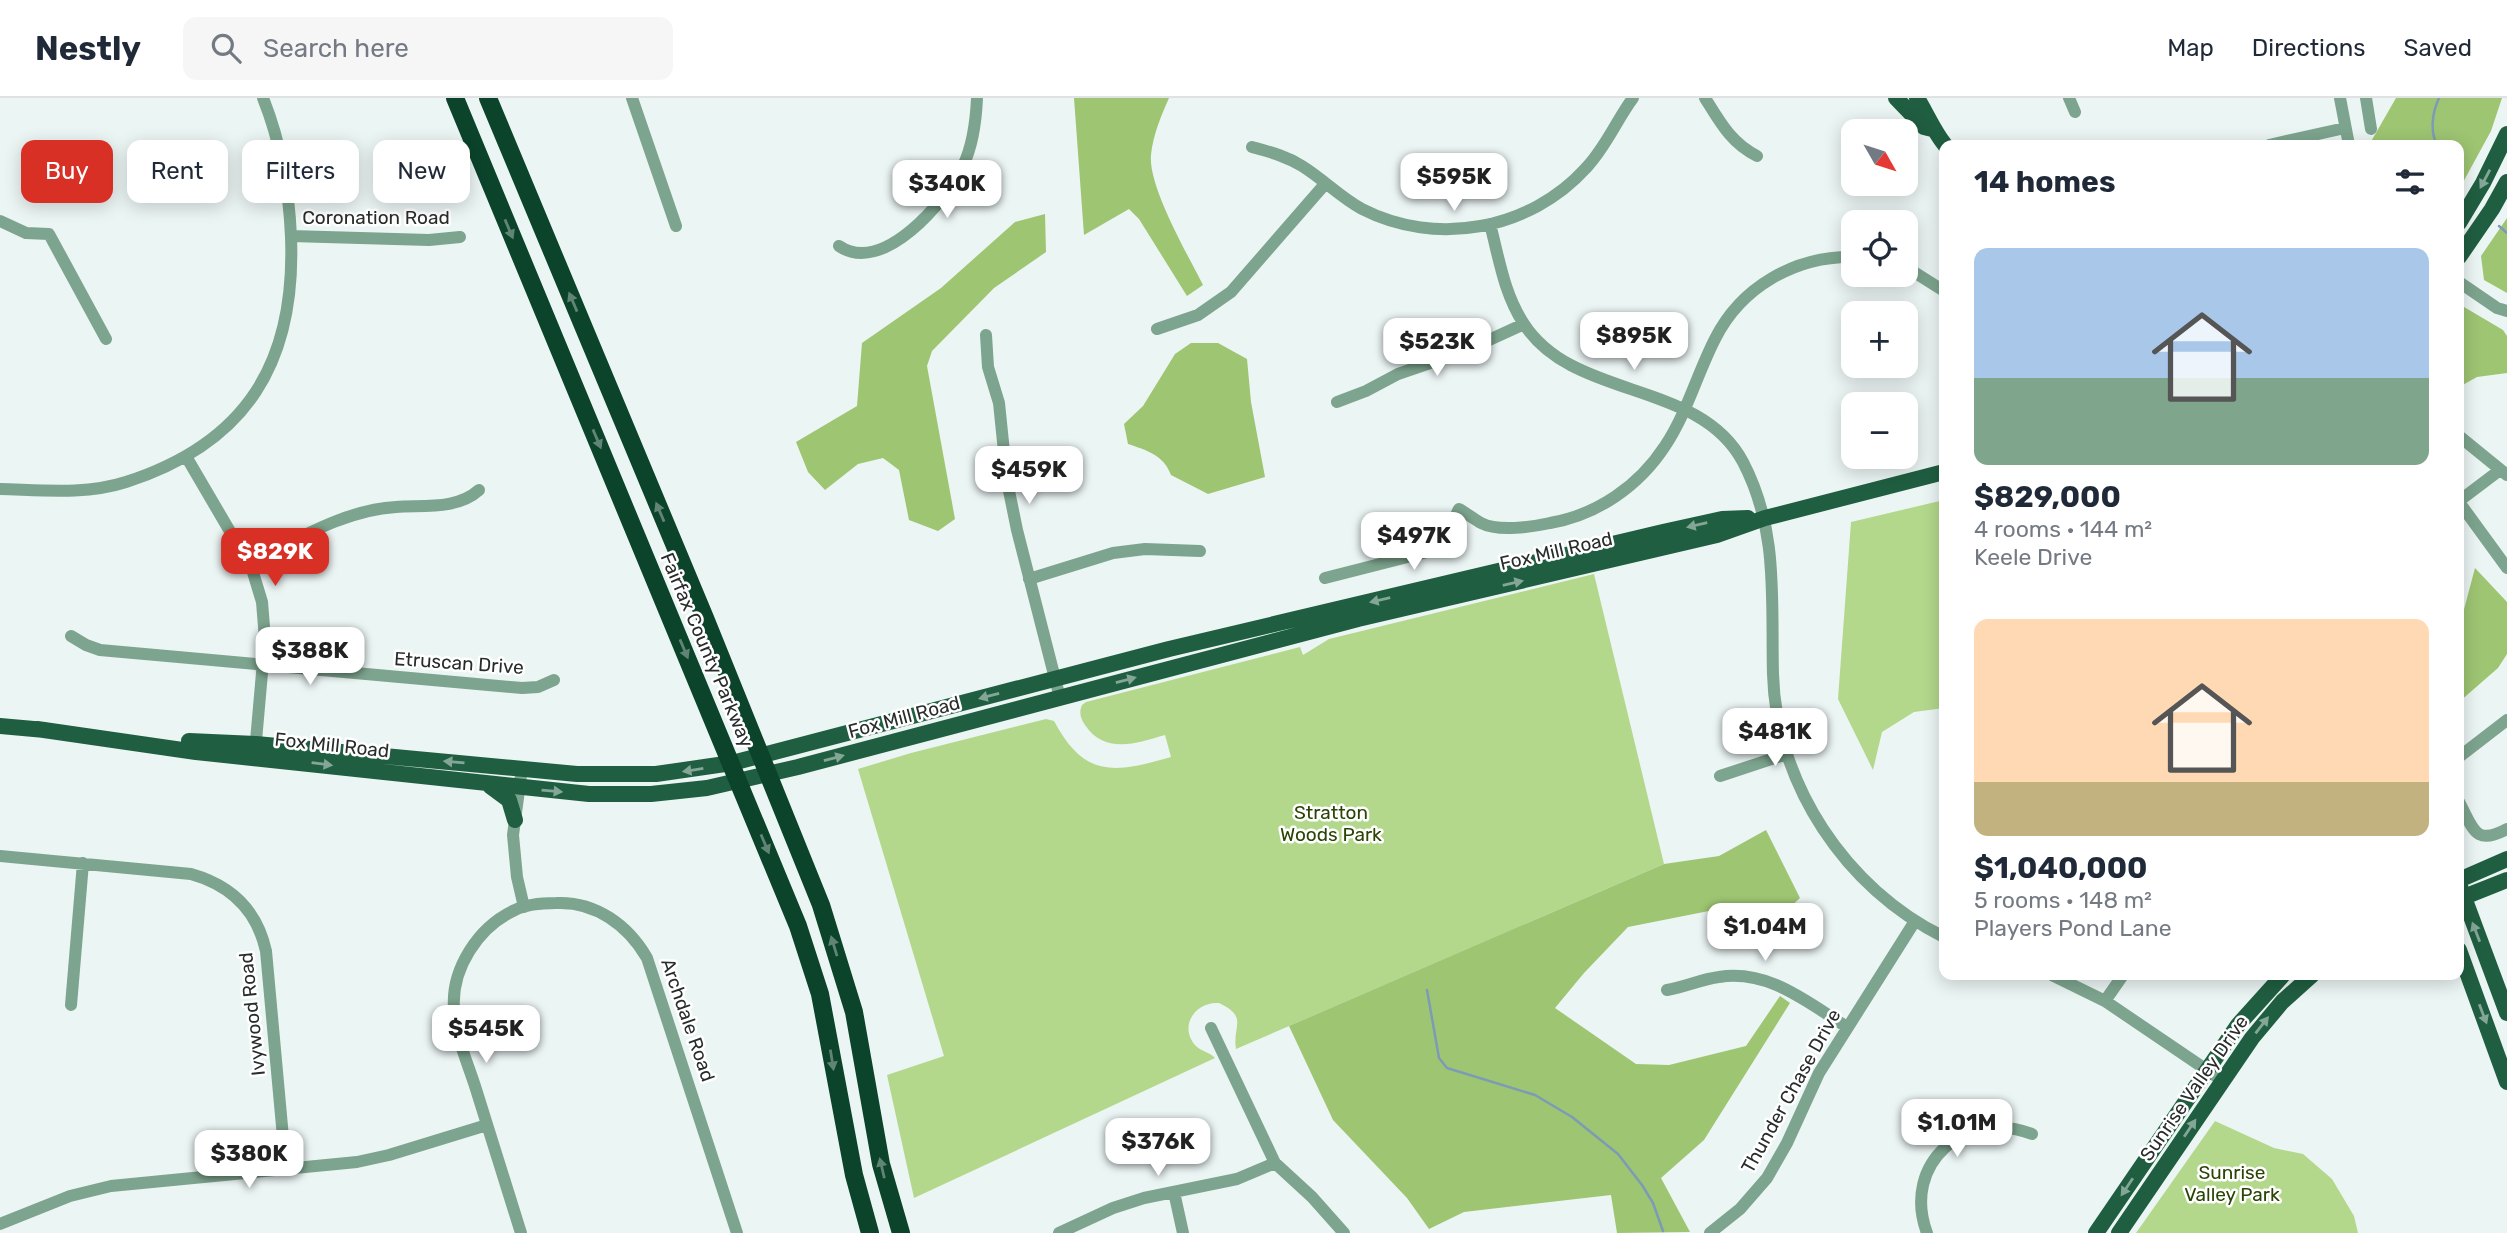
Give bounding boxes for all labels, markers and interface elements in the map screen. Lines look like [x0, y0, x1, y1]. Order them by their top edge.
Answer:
search box [183, 17, 673, 80]
text: Nestly [35, 29, 141, 68]
icon: search [207, 29, 245, 67]
text: Search here [263, 33, 409, 64]
text: Map [2167, 34, 2214, 62]
text: Directions [2252, 34, 2365, 62]
text: Saved [2403, 34, 2472, 62]
north arrow [1841, 119, 1918, 196]
map controls [1841, 119, 1918, 469]
chip: Buy [21, 140, 113, 203]
chip: Rent [127, 140, 228, 203]
chip: Filters [242, 140, 359, 203]
chip: New [373, 140, 470, 203]
pin: $595K [1405, 153, 1503, 213]
pin: $340K [898, 160, 996, 220]
text: $595K [1416, 162, 1492, 190]
icon: filters [2391, 163, 2429, 201]
text: 14 homes [1974, 164, 2116, 200]
text: $340K [908, 169, 986, 197]
one-way arrow [2479, 170, 2491, 190]
street label: Coronation Road [302, 206, 450, 229]
button: locate [1841, 210, 1918, 287]
one-way arrow [504, 219, 515, 240]
one-way arrow [567, 292, 579, 312]
icon: home [2139, 294, 2265, 420]
button: + [1841, 301, 1918, 378]
pin: $895K [1585, 313, 1683, 372]
pin: $523K [1388, 318, 1486, 378]
text: $895K [1596, 321, 1672, 349]
text: $523K [1399, 327, 1475, 355]
button: − [1841, 392, 1918, 469]
one-way arrow [591, 429, 602, 450]
pin: $459K [980, 446, 1078, 506]
text: $459K [991, 455, 1067, 483]
text: $829,000 [1974, 479, 2121, 515]
one-way arrow [654, 502, 666, 522]
pin: $497K [1365, 512, 1463, 572]
text: 4 rooms · 144 m² [1974, 515, 2152, 543]
one-way arrow [1686, 519, 1708, 530]
text: $497K [1377, 521, 1451, 549]
street label: Fox Mill Road [1497, 527, 1615, 575]
pin: $829K [226, 528, 324, 588]
text: $829K [237, 537, 313, 565]
text: Keele Drive [1974, 543, 2092, 571]
street label: Fairfax County Parkway [656, 549, 758, 751]
one-way arrow [1502, 577, 1524, 588]
one-way arrow [1369, 594, 1391, 605]
pin: $388K [261, 628, 359, 687]
text: $388K [272, 636, 348, 664]
one-way arrow [678, 639, 690, 659]
street label: Etruscan Drive [393, 647, 525, 679]
icon: home [2139, 665, 2265, 791]
one-way arrow [1115, 674, 1137, 685]
street label: Fox Mill Road [845, 691, 963, 743]
one-way arrow [978, 691, 1000, 702]
pin: $481K [1726, 708, 1824, 768]
text: $481K [1738, 717, 1812, 745]
street label: Fox Mill Road [274, 728, 390, 762]
one-way arrow [824, 752, 845, 762]
one-way arrow [442, 756, 464, 767]
one-way arrow [311, 759, 333, 770]
one-way arrow [682, 765, 704, 776]
one-way arrow [541, 786, 563, 797]
park label: Stratton Woods Park [1280, 801, 1382, 846]
one-way arrow [760, 833, 771, 854]
text: $1,040,000 [1974, 850, 2147, 886]
text: 5 rooms · 148 m² [1974, 886, 2152, 914]
pin: $1.04M [1708, 904, 1822, 963]
text: $1.04M [1723, 912, 1807, 940]
text: Players Pond Lane [1974, 914, 2172, 942]
one-way arrow [2471, 922, 2482, 943]
one-way arrow [829, 935, 839, 956]
street label: Ivywood Road [234, 951, 270, 1077]
street label: Archdale Road [656, 955, 720, 1085]
one-way arrow [2478, 1003, 2489, 1024]
street label: Thunder Chase Drive [1736, 1005, 1846, 1177]
pin: $545K [437, 1006, 535, 1065]
street label: Sunrise Valley Drive [2135, 1011, 2253, 1165]
text: $545K [448, 1014, 524, 1042]
one-way arrow [2255, 1017, 2270, 1035]
one-way arrow [827, 1049, 838, 1071]
pin: $1.01M [1900, 1100, 2014, 1159]
text: $1.01M [1917, 1108, 1997, 1136]
pin: $376K [1109, 1118, 1207, 1178]
one-way arrow [2183, 1119, 2197, 1137]
text: $376K [1121, 1127, 1195, 1155]
pin: $380K [200, 1130, 298, 1190]
text: $380K [211, 1139, 287, 1167]
one-way arrow [876, 1157, 887, 1179]
park label: Sunrise Valley Park [2184, 1161, 2280, 1206]
one-way arrow [2120, 1178, 2134, 1196]

